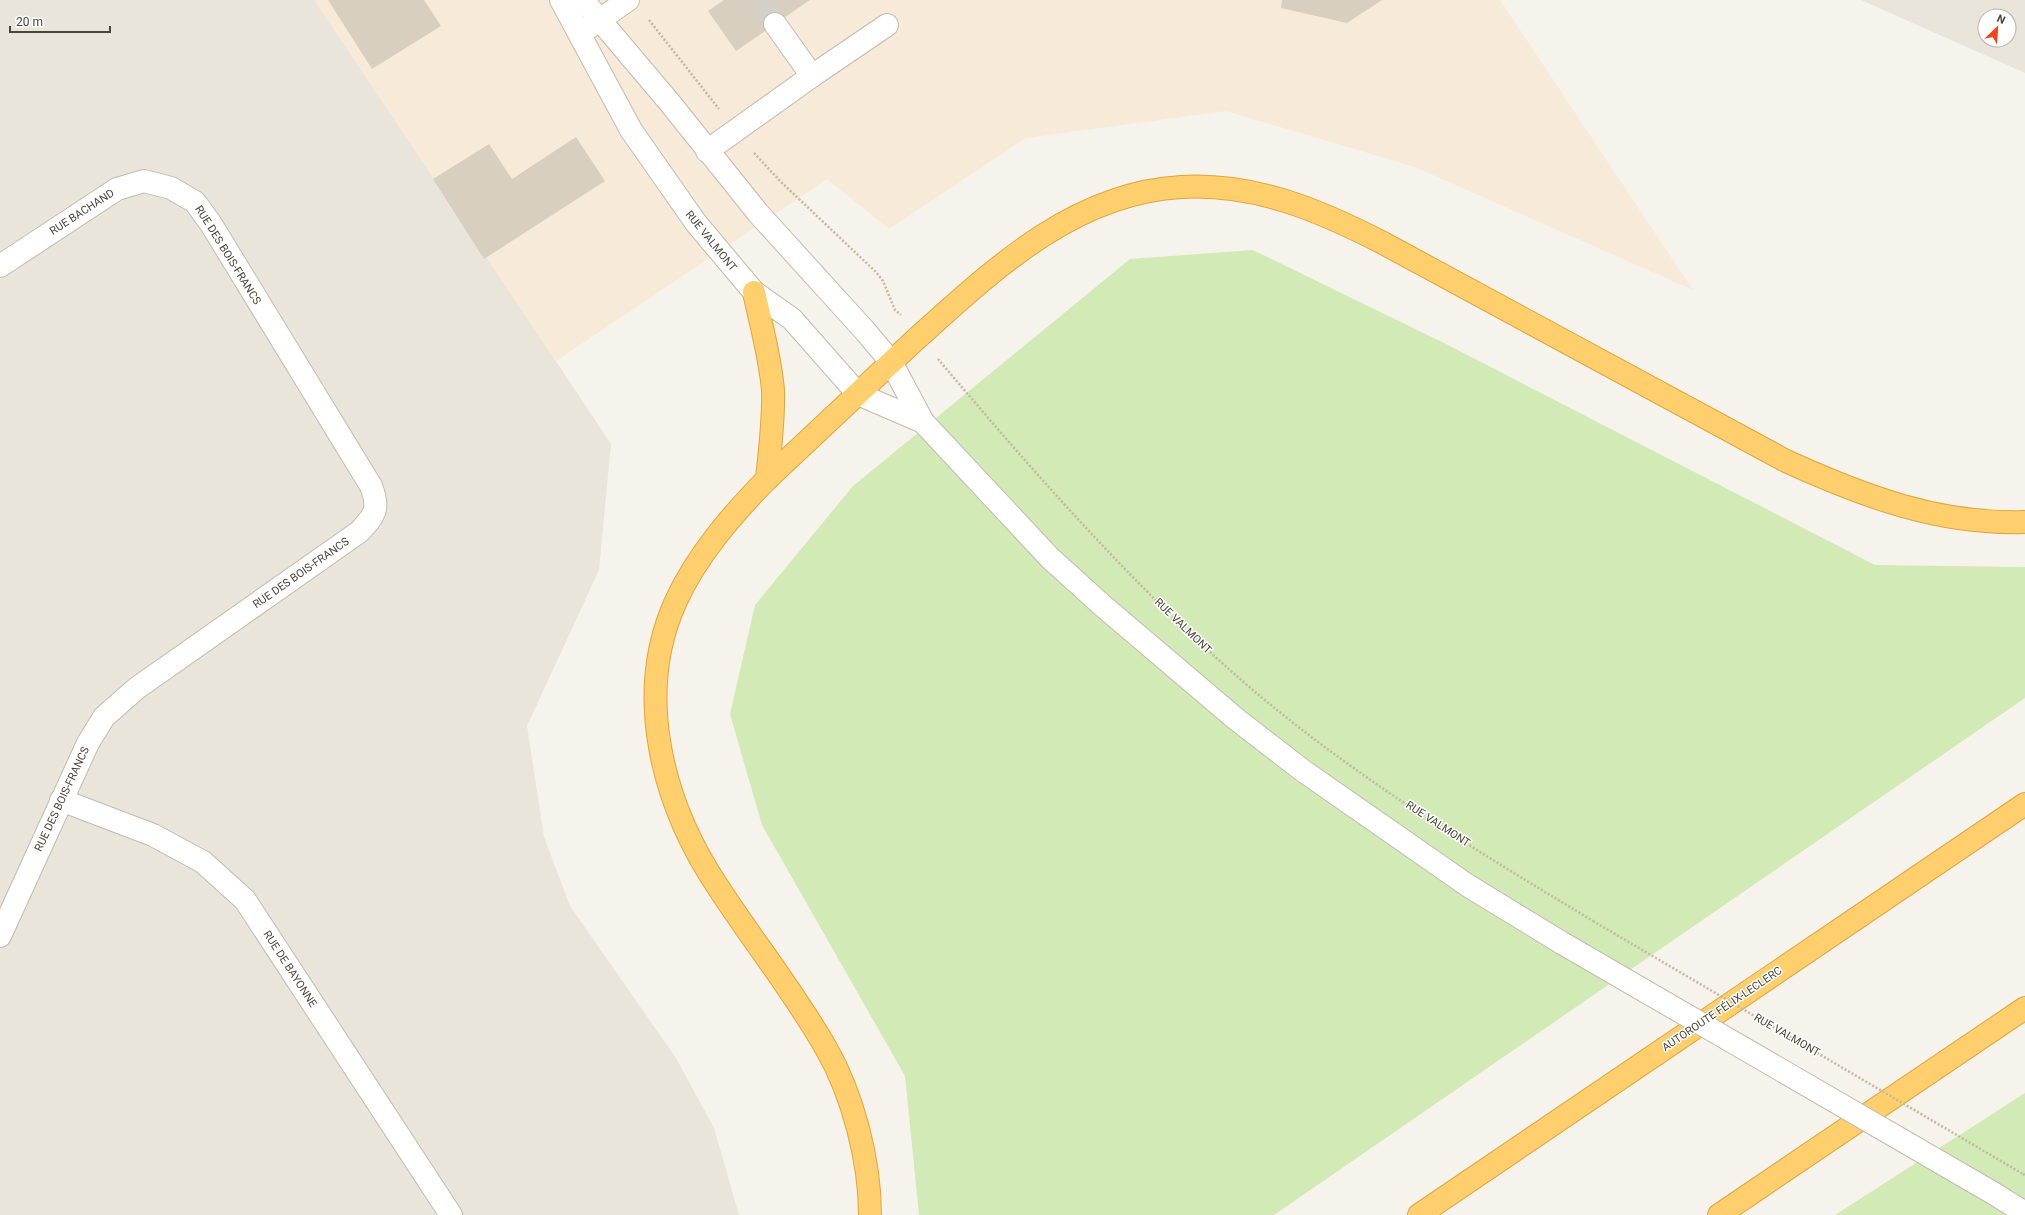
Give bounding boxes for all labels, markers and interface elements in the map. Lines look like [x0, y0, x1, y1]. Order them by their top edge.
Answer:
scale bar [10, 8, 110, 34]
north arrow [1977, 8, 2017, 48]
text: N [1995, 12, 2007, 27]
text: 20 m [16, 15, 43, 29]
street label: RUE BACHAND [47, 186, 117, 238]
street label: RUE DES BOIS-FRANCS [192, 203, 264, 307]
street label: RUE VALMONT [683, 208, 740, 274]
street label: RUE DES BOIS-FRANCS [251, 535, 352, 611]
street label: RUE VALMONT [1152, 596, 1214, 657]
street label: RUE DES BOIS-FRANCS [32, 744, 92, 853]
street label: RUE VALMONT [1403, 798, 1473, 850]
street label: RUE DE BAYONNE [260, 928, 320, 1010]
street label: AUTOROUTE FÉLIX-LECLERC [1660, 964, 1784, 1054]
street label: RUE VALMONT [1752, 1011, 1823, 1059]

